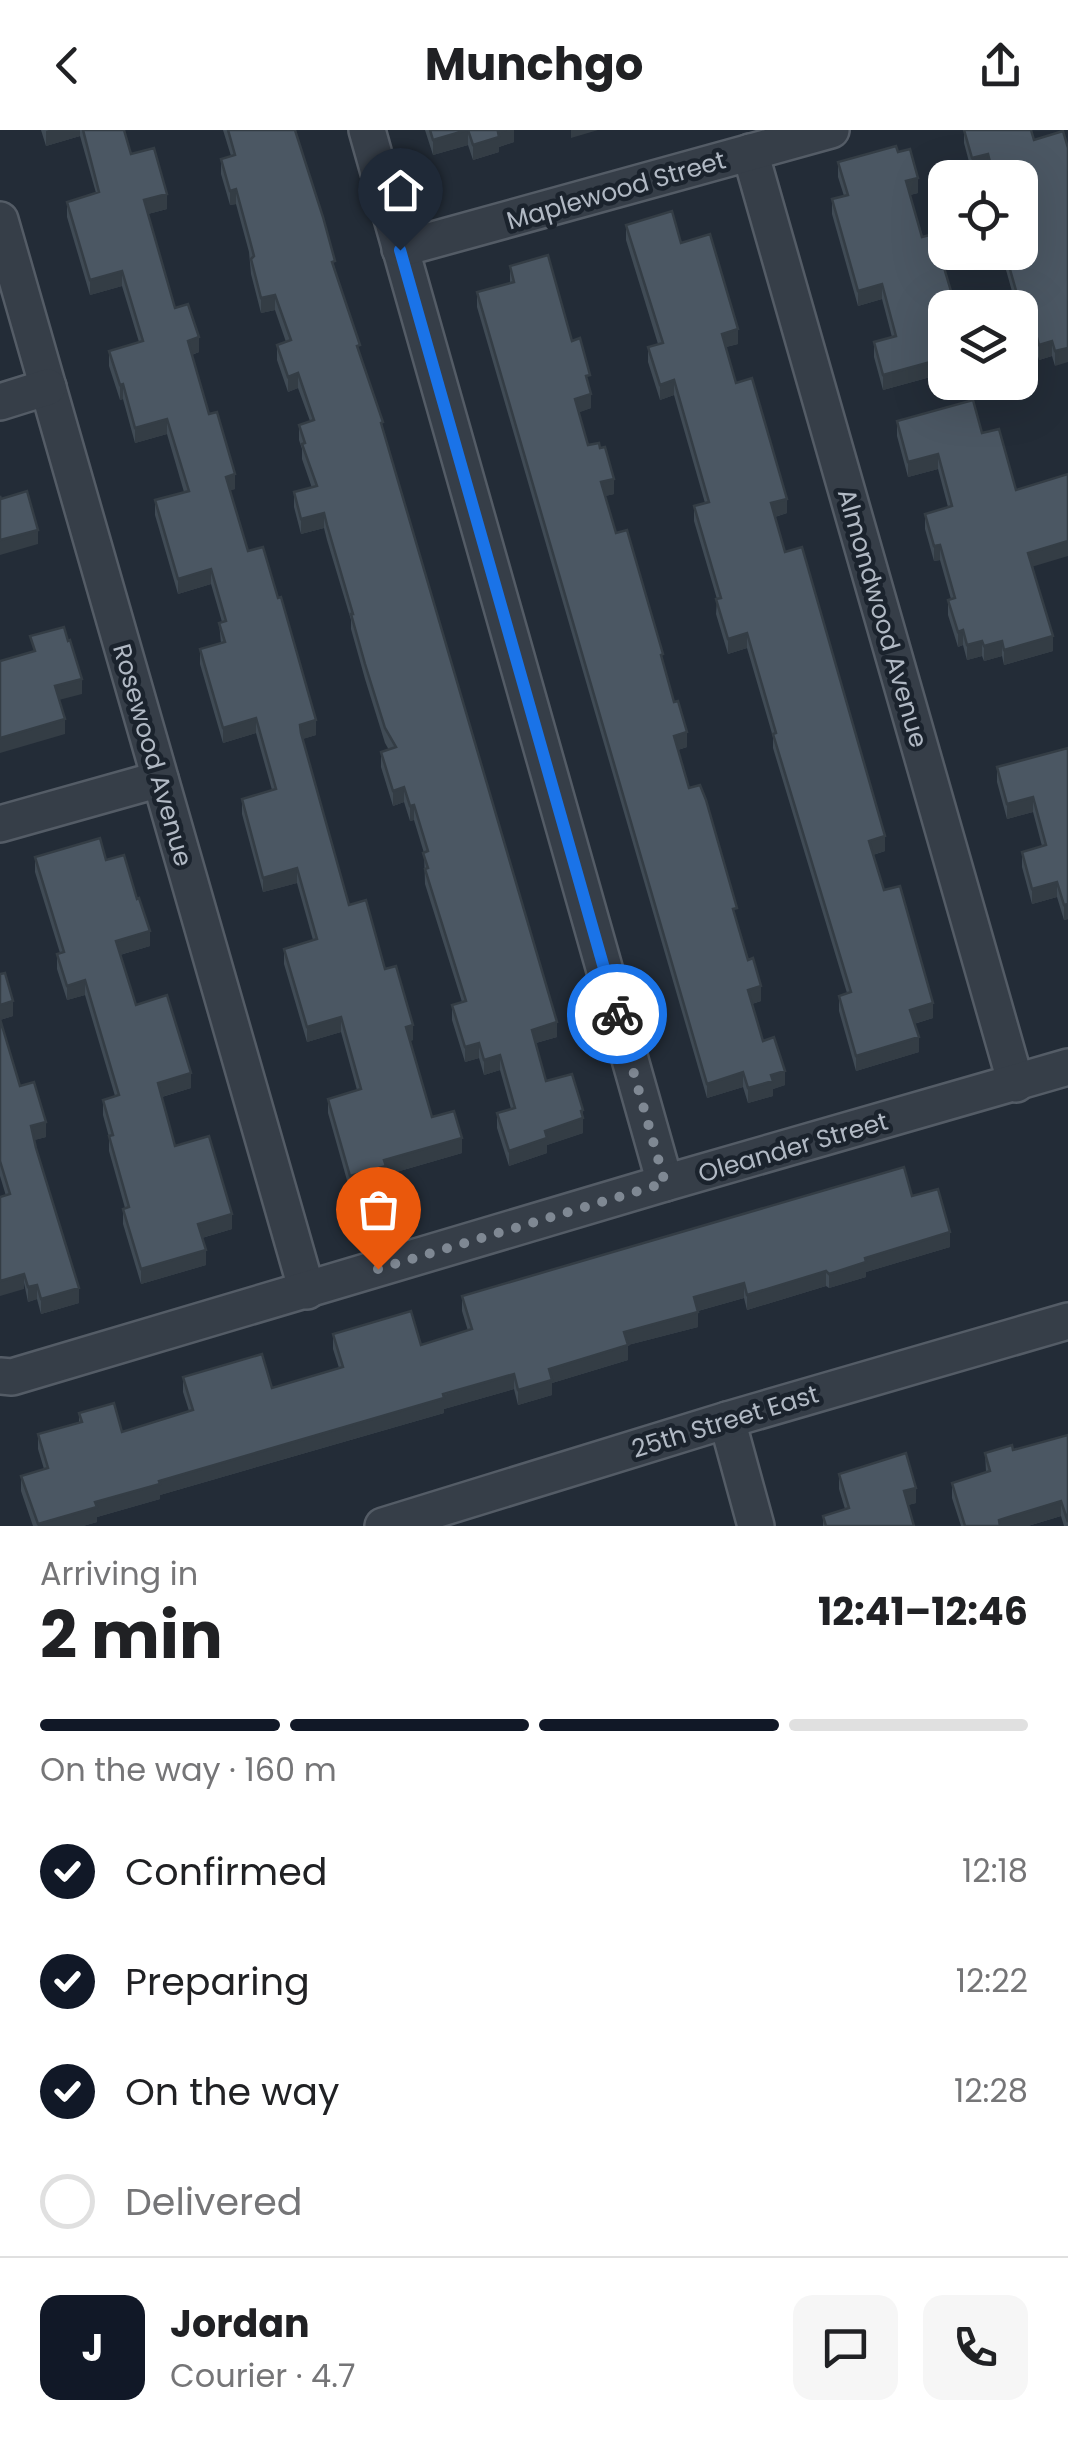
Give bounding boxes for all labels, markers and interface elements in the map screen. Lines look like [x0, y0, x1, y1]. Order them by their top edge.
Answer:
text: Munchgo [425, 33, 643, 96]
icon: back [40, 38, 95, 93]
icon: share [973, 38, 1028, 93]
street label: Maplewood Street [503, 142, 730, 238]
pin [358, 148, 443, 251]
map controls [928, 160, 1038, 400]
button: locate [928, 160, 1038, 270]
icon: home [373, 163, 428, 218]
button: layers [928, 290, 1038, 400]
street label: Almondwood Avenue [829, 485, 936, 752]
street label: Rosewood Avenue [104, 640, 201, 870]
courier [567, 964, 667, 1064]
icon: bike [590, 987, 645, 1042]
street label: Oleander Street [694, 1104, 892, 1191]
pin [336, 1167, 421, 1270]
icon: bag [351, 1182, 406, 1237]
street label: 25th Street East [627, 1376, 823, 1467]
text: Arriving in [40, 1551, 198, 1596]
text: 12:41–12:46 [818, 1585, 1028, 1638]
text: 2 min [40, 1590, 223, 1681]
text: On the way · 160 m [40, 1747, 337, 1792]
icon: check [40, 1844, 95, 1899]
text: Confirmed [125, 1845, 327, 1898]
text: 12:18 [962, 1848, 1028, 1893]
icon: check [40, 1954, 95, 2009]
text: Preparing [125, 1955, 310, 2008]
text: 12:22 [956, 1958, 1028, 2003]
icon: check [40, 2064, 95, 2119]
text: On the way [125, 2065, 339, 2118]
text: 12:28 [954, 2068, 1028, 2113]
text: Delivered [125, 2175, 302, 2228]
button: chat [793, 2295, 898, 2400]
button: phone [923, 2295, 1028, 2400]
text: Jordan [170, 2297, 310, 2350]
text: J [82, 2321, 103, 2374]
text: Courier · 4.7 [170, 2353, 355, 2398]

